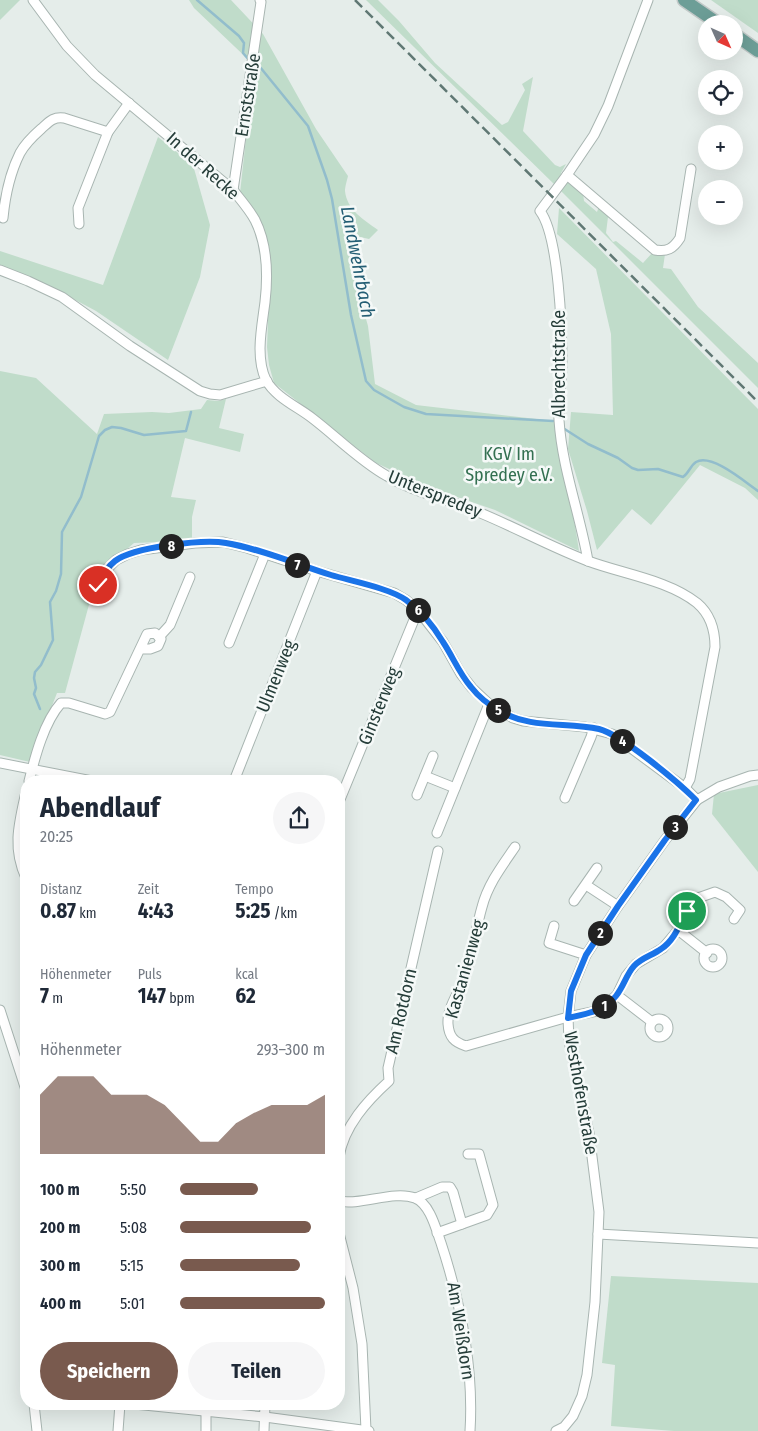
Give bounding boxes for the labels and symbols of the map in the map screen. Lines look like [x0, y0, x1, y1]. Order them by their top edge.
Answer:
north arrow [698, 15, 742, 60]
street label: Ernststraße [231, 52, 265, 138]
street label: In der Recke [162, 127, 244, 205]
water label: Landwehrbach [336, 204, 380, 320]
street label: Albrechtstraße [548, 310, 570, 418]
park label: KGV Im Spredey e.V. [465, 443, 553, 486]
street label: Unterspredey [385, 465, 485, 523]
pin: 8 [158, 534, 184, 558]
pin: 7 [284, 552, 310, 578]
pin [77, 564, 119, 606]
pin: 6 [406, 598, 430, 622]
street label: Ulmenweg [251, 636, 301, 716]
street label: Ginsterweg [353, 663, 405, 748]
pin: 5 [486, 698, 510, 722]
pin: 4 [610, 728, 634, 754]
pin: 3 [662, 814, 688, 840]
pin [666, 890, 708, 932]
street label: Kastanienweg [440, 916, 490, 1021]
pin: 2 [588, 920, 612, 946]
street label: Am Rotdorn [380, 966, 422, 1056]
pin: 1 [592, 994, 616, 1018]
street label: Westhofenstraße [559, 1030, 603, 1157]
street label: Am Weißdorn [442, 1280, 480, 1382]

